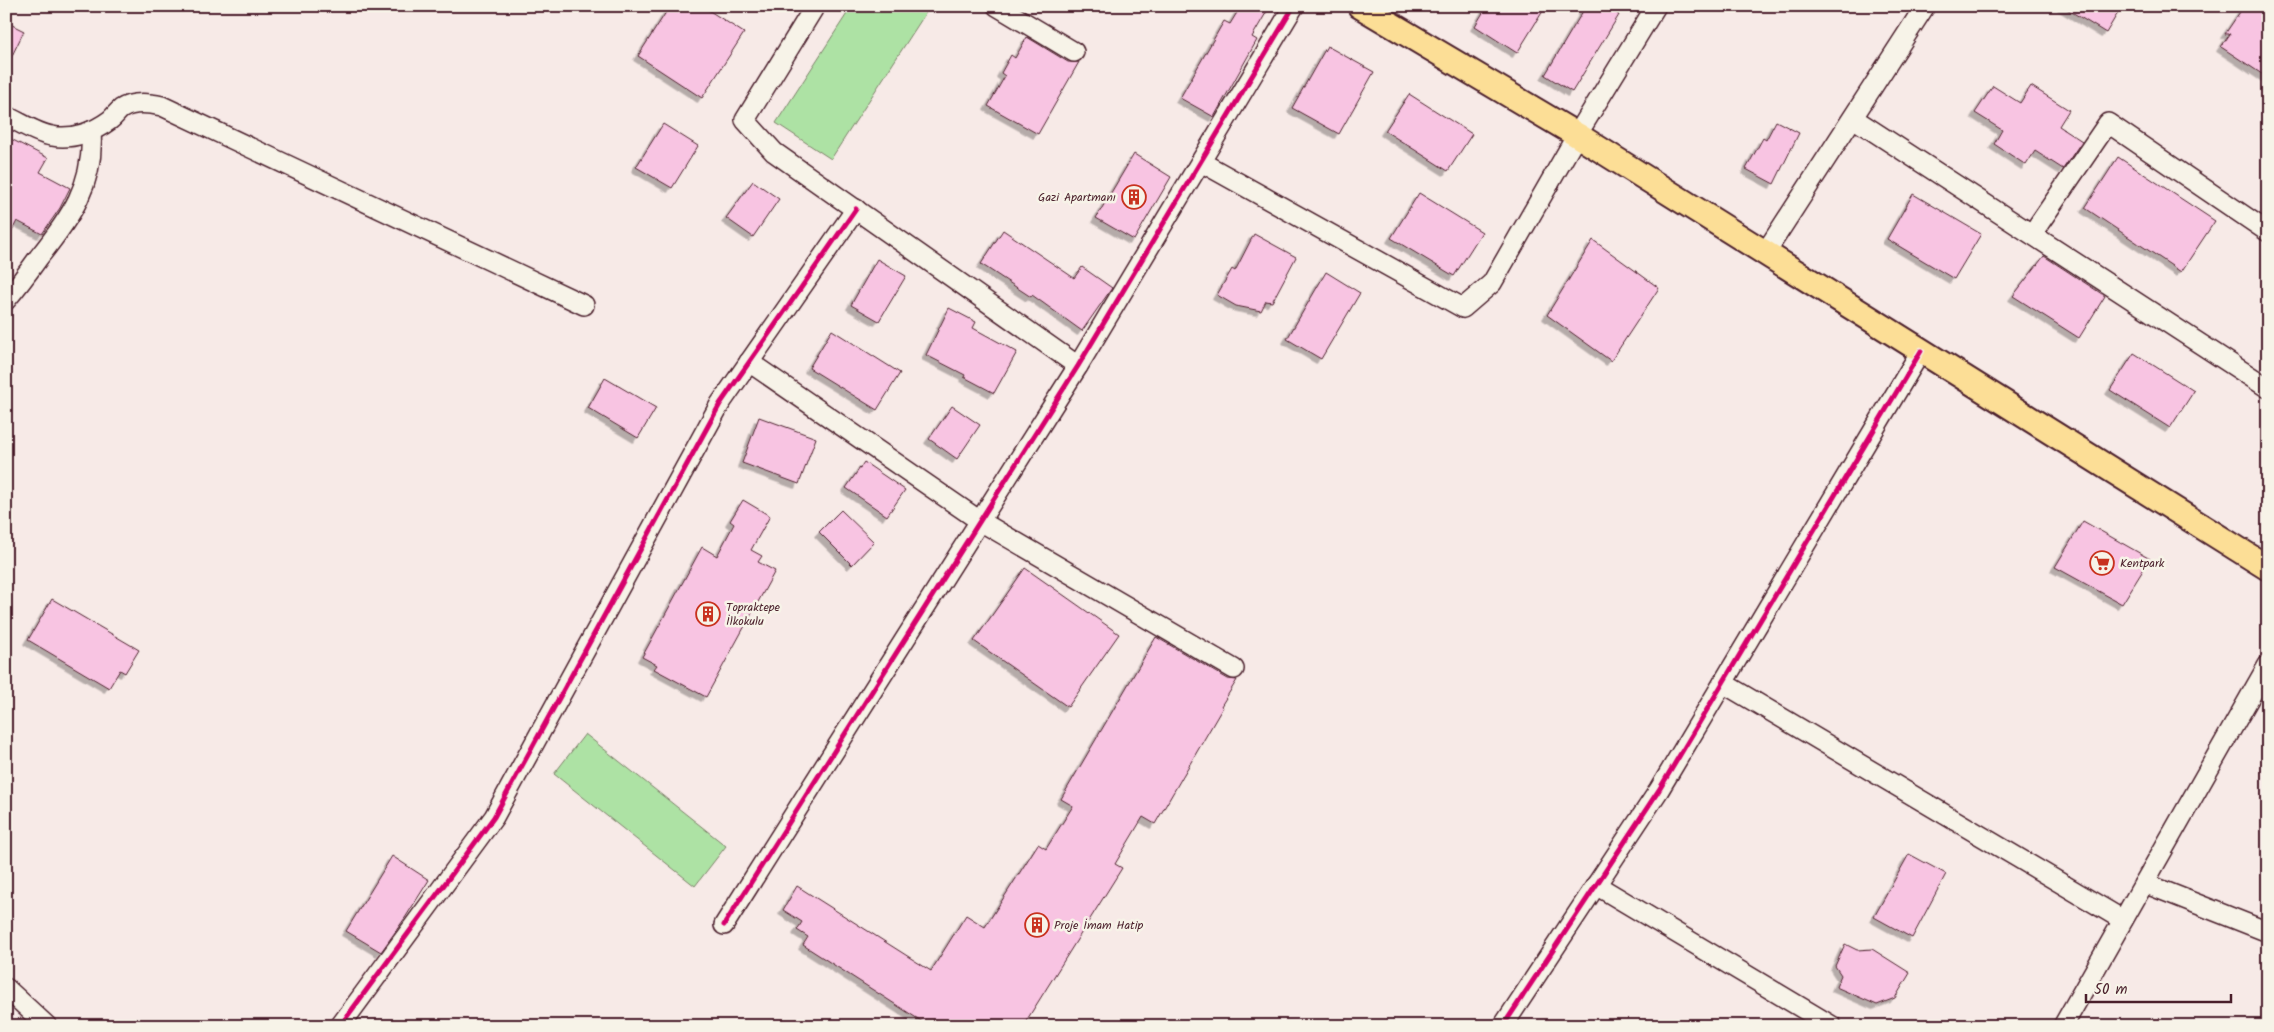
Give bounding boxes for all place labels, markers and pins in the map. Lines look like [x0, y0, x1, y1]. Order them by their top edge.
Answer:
building icon: Gazi Apartmanı [1121, 184, 1147, 210]
place label: Gazi Apartmanı [1038, 188, 1116, 207]
supermarket icon: Kentpark [2089, 550, 2115, 576]
place label: Kentpark [2120, 554, 2165, 573]
place label: Topraktepe İlkokulu [726, 598, 781, 631]
building icon: Topraktepe İlkokulu [695, 601, 721, 627]
building icon: Proje İmam Hatip [1024, 912, 1050, 938]
place label: Proje İmam Hatip [1054, 916, 1144, 935]

